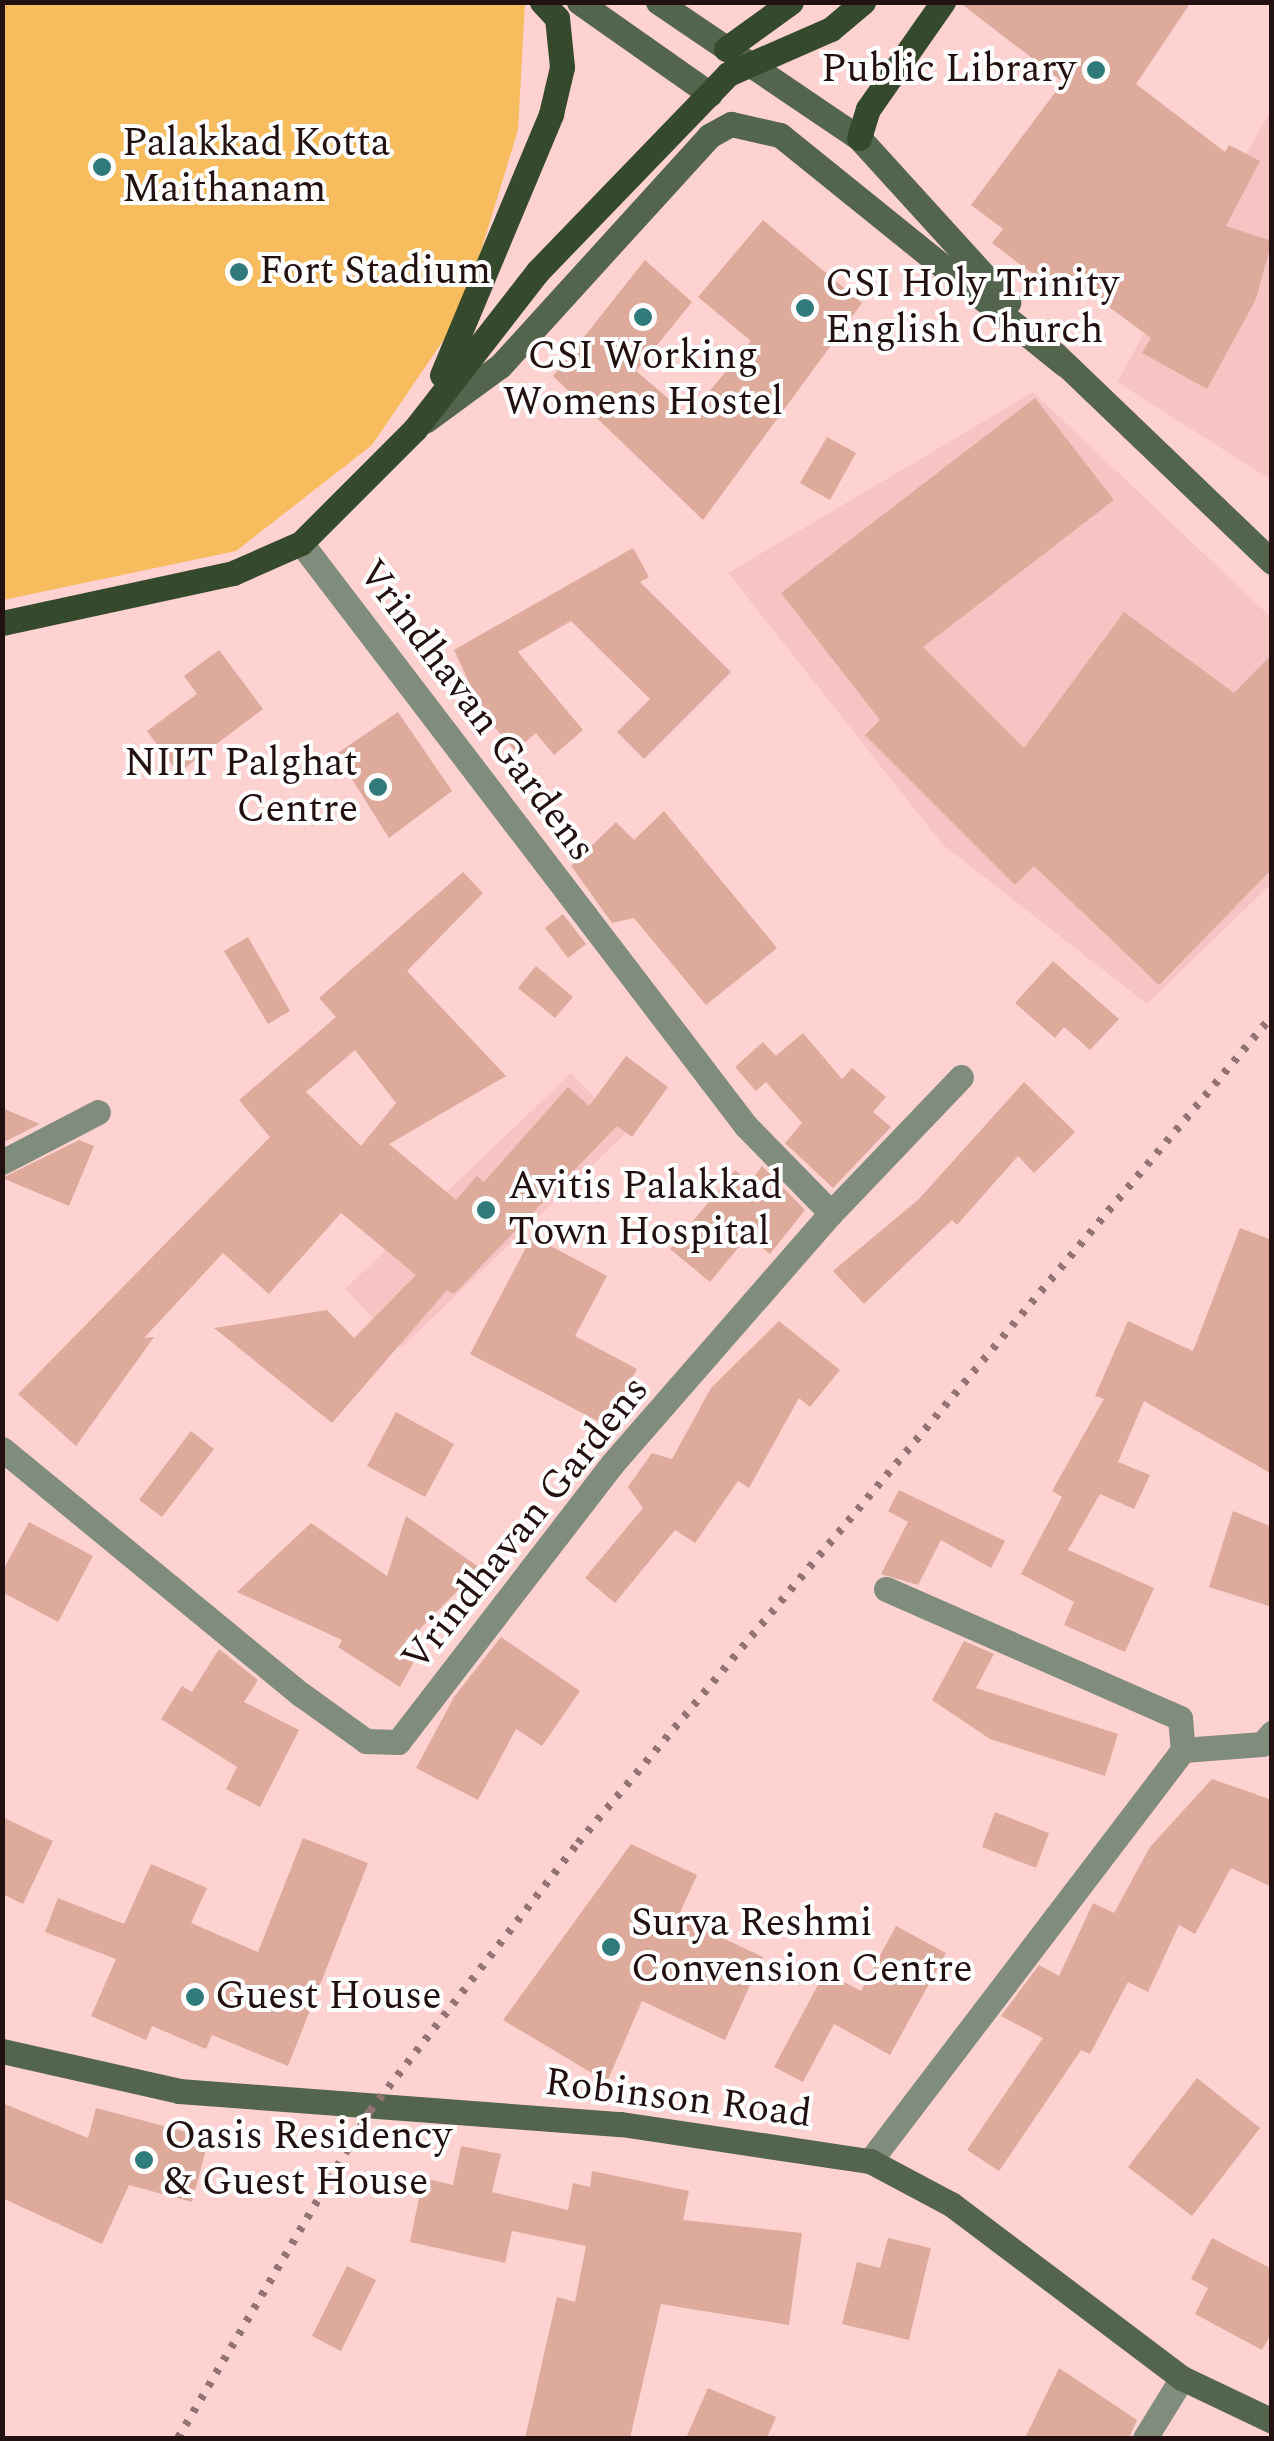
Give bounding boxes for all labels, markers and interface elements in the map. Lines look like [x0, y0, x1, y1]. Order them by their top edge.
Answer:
place label: Public Library [821, 46, 1076, 94]
marker: Public Library [1085, 59, 1107, 81]
place label: Palakkad Kotta Maithanam [122, 120, 390, 214]
marker: Palakkad Kotta Maithanam [91, 156, 113, 178]
place label: Fort Stadium [259, 248, 491, 296]
marker: Fort Stadium [228, 261, 250, 283]
place label: CSI Holy Trinity English Church [825, 261, 1119, 355]
marker: CSI Holy Trinity English Church [794, 297, 816, 319]
marker: CSI Working Womens Hostel [632, 306, 654, 328]
place label: CSI Working Womens Hostel [503, 333, 783, 427]
street label: Vrindhavan Gardens [347, 551, 605, 871]
place label: NIIT Palghat Centre [124, 740, 358, 834]
marker: NIIT Palghat Centre [367, 776, 389, 798]
place label: Avitis Palakkad Town Hospital [508, 1163, 783, 1257]
marker: Avitis Palakkad Town Hospital [473, 1197, 499, 1223]
street label: Vrindhavan Gardens [392, 1367, 660, 1681]
place label: Surya Reshmi Convension Centre [631, 1900, 973, 1994]
marker: Surya Reshmi Convension Centre [600, 1936, 622, 1958]
place label: Guest House [215, 1973, 442, 2021]
marker: Guest House [184, 1986, 206, 2008]
street label: Robinson Road [542, 2059, 814, 2139]
place label: Oasis Residency & Guest House [164, 2113, 452, 2207]
marker: Oasis Residency & Guest House [133, 2149, 155, 2171]

